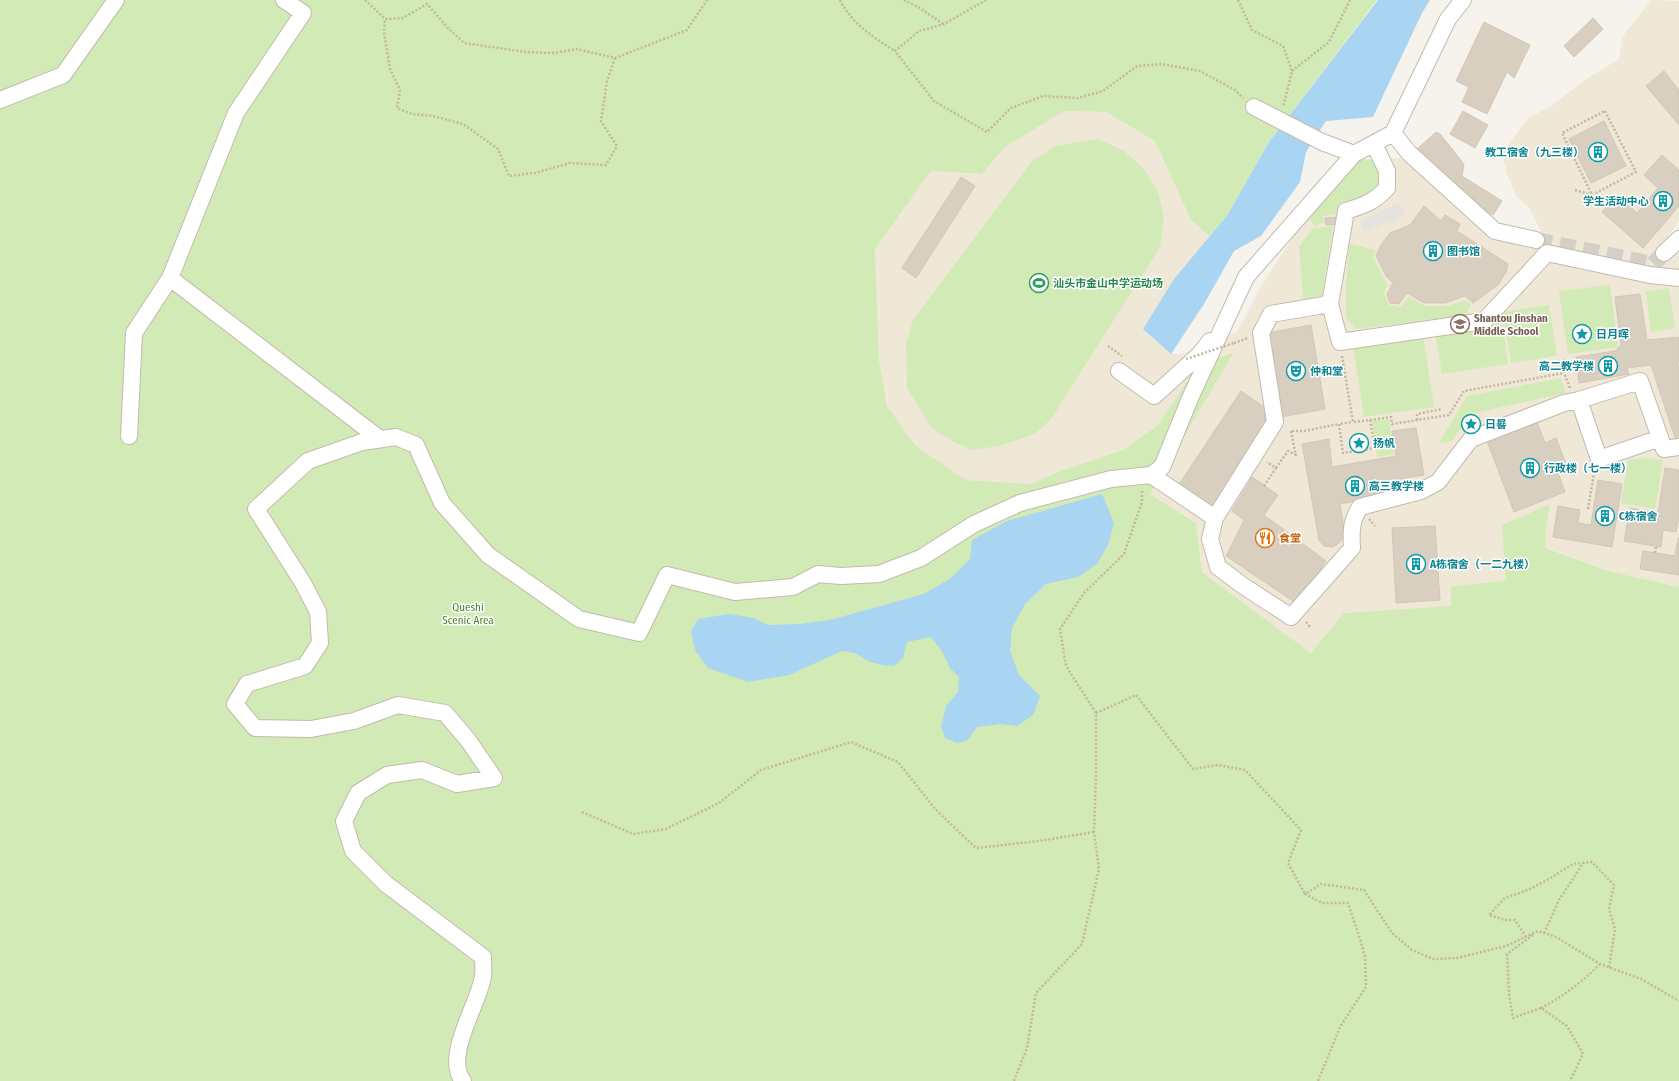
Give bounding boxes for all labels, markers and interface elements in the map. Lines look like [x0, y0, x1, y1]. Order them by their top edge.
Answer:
building icon: 教工宿舍（九三楼） [1587, 141, 1609, 163]
place label: 教工宿舍（九三楼） [1485, 146, 1584, 159]
building icon: 学生活动中心 [1652, 190, 1674, 212]
place label: 学生活动中心 [1583, 195, 1649, 208]
building icon: 图书馆 [1422, 240, 1444, 262]
place label: 图书馆 [1447, 245, 1480, 258]
sports icon: 汕头市金山中学运动场 [1028, 272, 1050, 294]
place label: 汕头市金山中学运动场 [1053, 277, 1163, 290]
place label: Shantou Jinshan Middle School [1474, 312, 1548, 338]
school or university icon: Shantou Jinshan Middle School [1449, 313, 1471, 335]
place icon: 日月晖 [1571, 323, 1593, 345]
place label: 日月晖 [1596, 328, 1629, 341]
building icon: 高二教学楼 [1597, 355, 1619, 377]
theatre icon: 仲和堂 [1285, 360, 1307, 382]
place label: 高二教学楼 [1539, 360, 1594, 373]
place label: 仲和堂 [1310, 365, 1343, 378]
place icon: 日晷 [1460, 413, 1482, 435]
place label: 日晷 [1485, 418, 1507, 431]
place icon: 扬帆 [1348, 432, 1370, 454]
place label: 扬帆 [1373, 437, 1395, 450]
building icon: 行政楼（七一楼） [1519, 457, 1541, 479]
place label: 行政楼（七一楼） [1544, 462, 1632, 475]
building icon: 高三教学楼 [1344, 475, 1366, 497]
place label: 高三教学楼 [1369, 480, 1424, 493]
building icon: C栋宿舍 [1594, 505, 1616, 527]
place label: C栋宿舍 [1619, 510, 1658, 523]
restaurant icon: 食堂 [1254, 527, 1276, 549]
place label: 食堂 [1279, 532, 1301, 545]
building icon: A栋宿舍（一二九楼） [1405, 553, 1427, 575]
place label: A栋宿舍（一二九楼） [1429, 558, 1535, 571]
park label: Queshi Scenic Area [442, 601, 494, 627]

